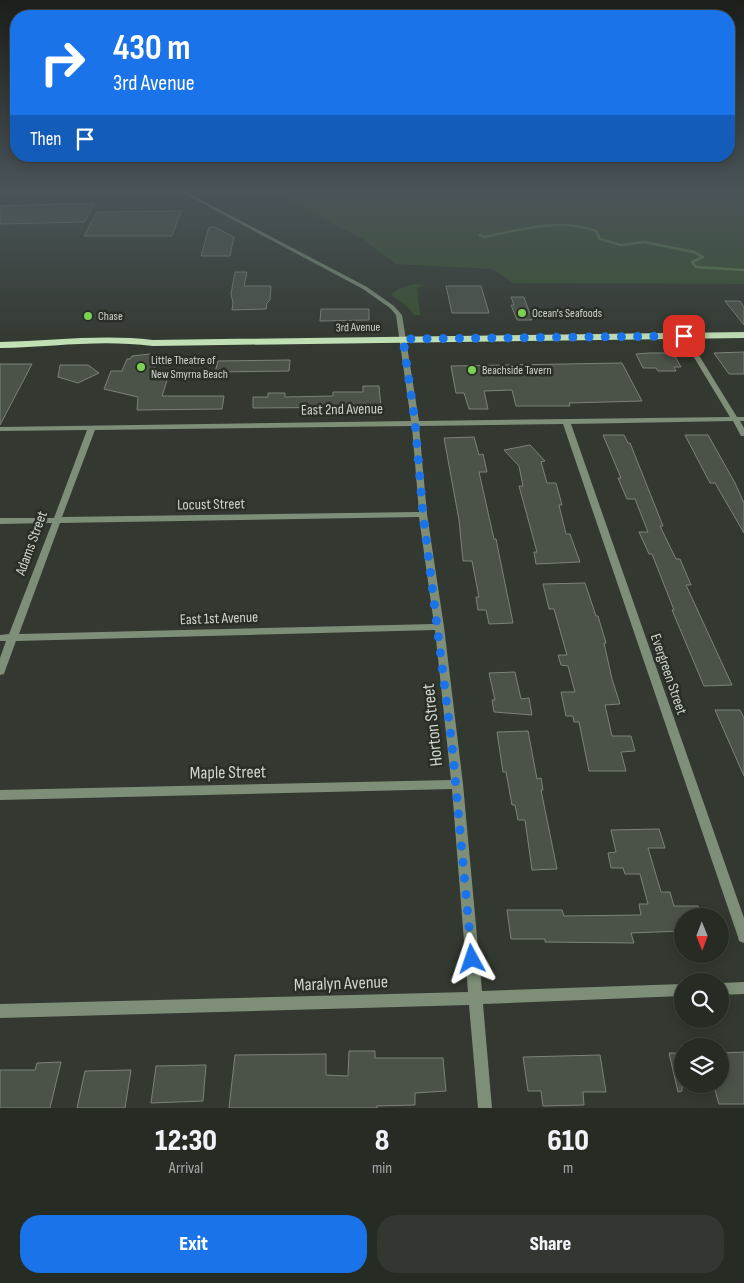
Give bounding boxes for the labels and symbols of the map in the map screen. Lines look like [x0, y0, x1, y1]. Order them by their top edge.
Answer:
place label: Ocean's Seafoods [532, 306, 602, 321]
marker: Ocean's Seafoods [516, 307, 528, 319]
place label: Chase [98, 309, 123, 324]
marker: Chase [82, 310, 94, 322]
pin [663, 315, 705, 357]
street label: 3rd Avenue [336, 320, 381, 335]
place label: Little Theatre of New Smyrna Beach [151, 353, 228, 382]
marker: Little Theatre of New Smyrna Beach [135, 361, 147, 373]
place label: Beachside Tavern [482, 363, 552, 378]
marker: Beachside Tavern [466, 364, 478, 376]
street label: East 2nd Avenue [301, 399, 383, 420]
street label: Locust Street [177, 494, 246, 515]
street label: Adams Street [11, 508, 52, 579]
street label: East 1st Avenue [180, 608, 259, 629]
street label: Evergreen Street [646, 631, 691, 718]
street label: Horton Street [418, 682, 447, 767]
street label: Maple Street [190, 761, 267, 784]
north arrow [674, 908, 729, 962]
position arrow [445, 932, 497, 984]
street label: Maralyn Avenue [294, 971, 389, 996]

